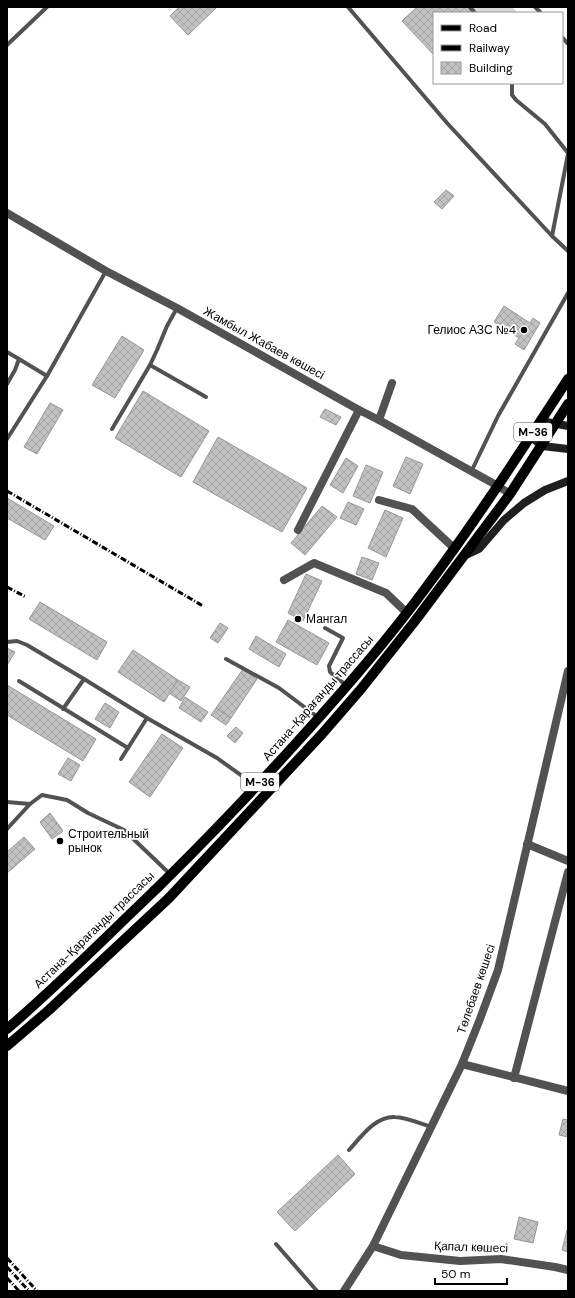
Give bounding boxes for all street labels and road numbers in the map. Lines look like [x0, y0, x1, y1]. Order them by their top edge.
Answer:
street label: Жамбыл Жабаев көшесі [201, 303, 327, 383]
road number: M-36 [514, 423, 552, 441]
street label: Астана-Қарағанды трассасы [259, 632, 377, 764]
road number: M-36 [241, 773, 279, 791]
street label: Астана-Қарағанды трассасы [30, 868, 158, 992]
street label: Төлебаев көшесі [453, 942, 499, 1036]
street label: Қапал көшесі [434, 1238, 508, 1256]

